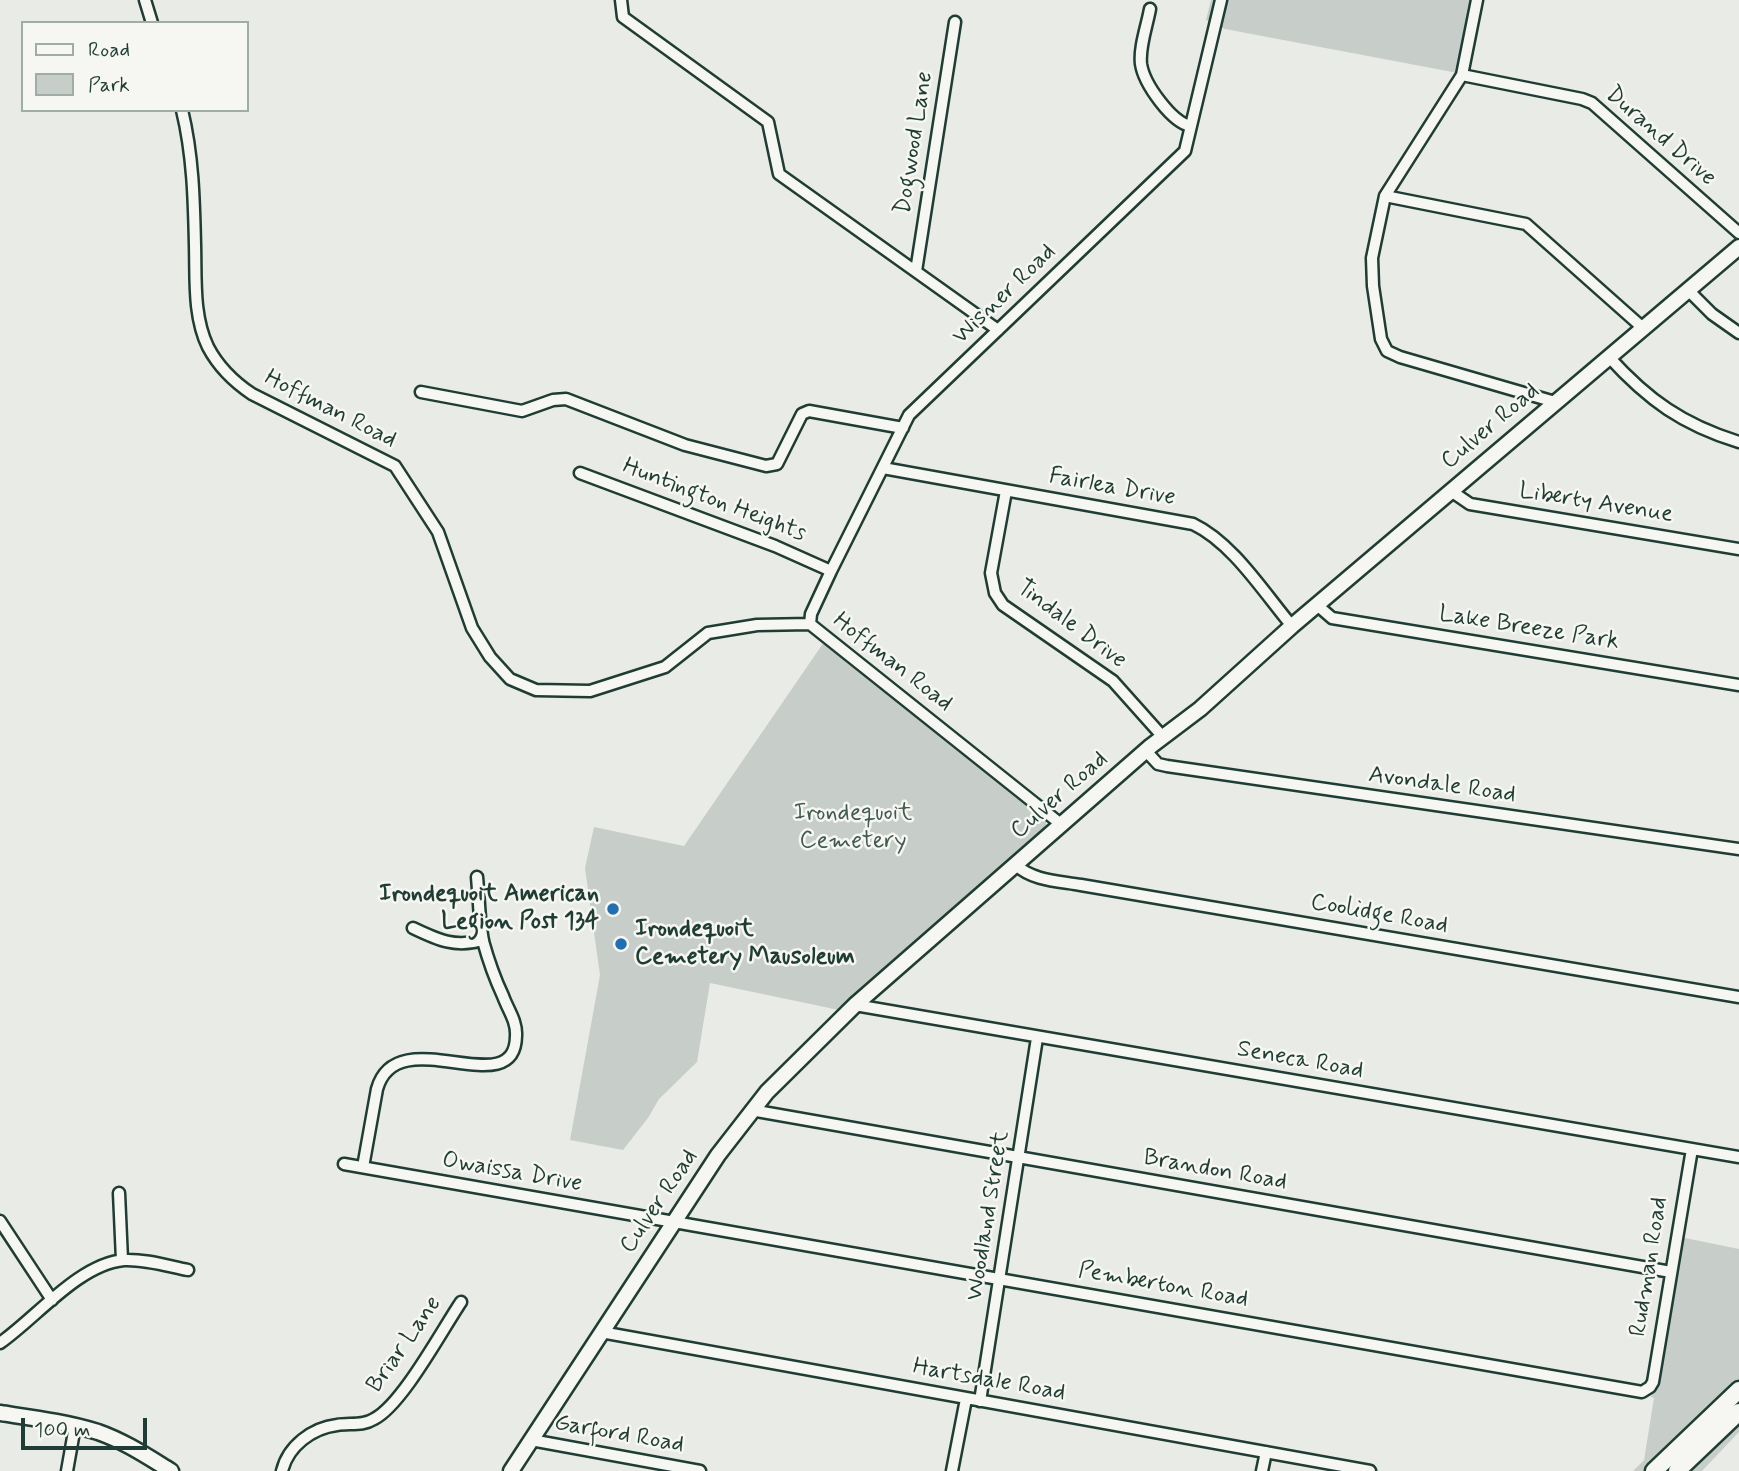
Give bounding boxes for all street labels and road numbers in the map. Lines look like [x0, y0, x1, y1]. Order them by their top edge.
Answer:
street label: Dogwood Lane [889, 69, 941, 217]
street label: Durand Drive [1598, 81, 1722, 193]
street label: Wisner Road [947, 239, 1063, 351]
street label: Hoffman Road [259, 364, 401, 456]
street label: Culver Road [1436, 378, 1546, 476]
street label: Huntington Heights [618, 453, 810, 549]
street label: Fairlea Drive [1047, 463, 1177, 513]
street label: Liberty Avenue [1517, 478, 1675, 530]
street label: Tindale Drive [1010, 574, 1132, 676]
street label: Lake Breeze Park [1437, 601, 1621, 657]
street label: Hoffman Road [826, 607, 958, 719]
street label: Culver Road [1006, 746, 1114, 846]
street label: Avondale Road [1367, 761, 1517, 811]
street label: Coolidge Road [1308, 889, 1450, 941]
street label: Seneca Road [1235, 1036, 1365, 1086]
street label: Woodland Street [961, 1129, 1017, 1303]
street label: Brandon Road [1141, 1144, 1289, 1198]
street label: Culver Road [615, 1145, 705, 1259]
street label: Owaissa Drive [440, 1147, 584, 1199]
street label: Rudman Road [1625, 1195, 1675, 1339]
street label: Pemberton Road [1076, 1257, 1250, 1315]
street label: Briar Lane [361, 1291, 449, 1399]
street label: Hartsdale Road [910, 1353, 1068, 1409]
street label: Garford Road [552, 1409, 686, 1461]

